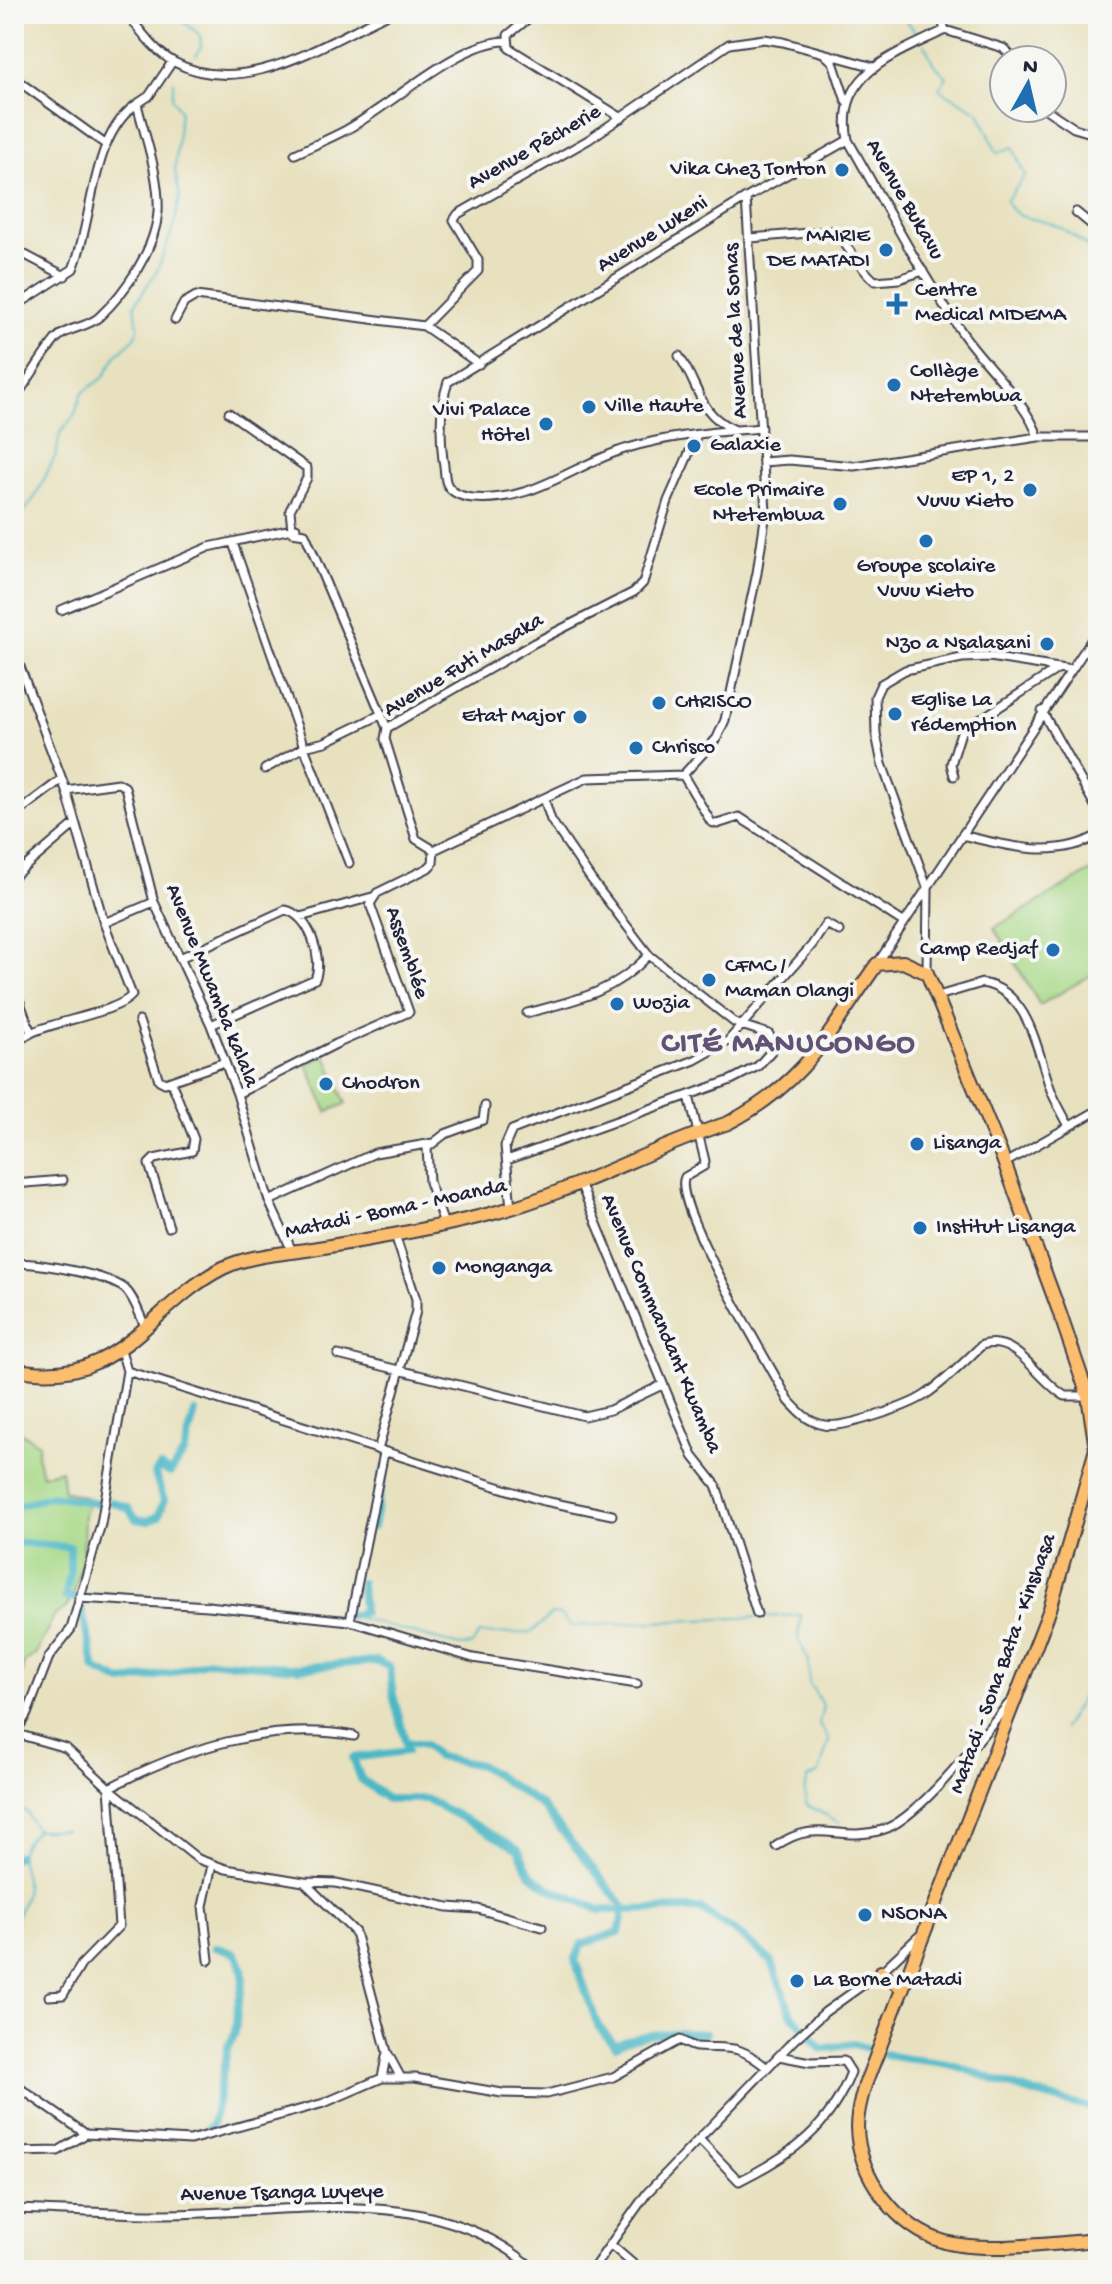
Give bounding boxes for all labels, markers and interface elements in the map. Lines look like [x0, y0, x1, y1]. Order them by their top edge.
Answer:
north arrow [988, 44, 1068, 124]
text: N [1021, 54, 1039, 82]
street label: Avenue Pêcherie [464, 99, 607, 197]
street label: Avenue Bukavu [859, 135, 949, 265]
place label: Vika Chez Tonton [670, 157, 827, 183]
marker: Vika Chez Tonton [833, 161, 851, 179]
street label: Avenue Lukeni [593, 191, 713, 279]
place label: MAIRIE DE MATADI [765, 224, 871, 275]
marker: MAIRIE DE MATADI [877, 241, 895, 259]
street label: Avenue de la Sonas [719, 242, 755, 419]
place label: Centre Medical MIDEMA [915, 278, 1067, 329]
marker: Centre Medical MIDEMA [886, 293, 908, 315]
place label: Collège Ntetembwa [910, 359, 1022, 410]
marker: Collège Ntetembwa [885, 376, 903, 394]
place label: Ville Haute [604, 394, 704, 420]
place label: Vivi Palace Hôtel [432, 398, 531, 449]
marker: Ville Haute [580, 398, 598, 416]
marker: Vivi Palace Hôtel [537, 415, 555, 433]
place label: Galaxie [710, 433, 781, 459]
marker: Galaxie [685, 437, 703, 455]
place label: EP 1, 2 Vuvu Kieto [917, 464, 1014, 515]
place label: Ecole Primaire Ntetembwa [694, 478, 825, 529]
marker: EP 1, 2 Vuvu Kieto [1021, 481, 1039, 499]
marker: Ecole Primaire Ntetembwa [831, 495, 849, 513]
marker: Groupe scolaire Vuvu Kieto [917, 532, 935, 550]
place label: Groupe scolaire Vuvu Kieto [857, 554, 996, 605]
street label: Avenue Futi Masaka [379, 608, 549, 724]
place label: Nzo a Nsalasani [886, 631, 1031, 657]
marker: Nzo a Nsalasani [1038, 635, 1056, 653]
place label: Eglise La rédemption [911, 688, 1017, 739]
place label: CHRISCO [675, 690, 752, 716]
marker: CHRISCO [650, 694, 668, 712]
place label: Etat Major [462, 704, 566, 730]
marker: Eglise La rédemption [886, 705, 904, 723]
marker: Etat Major [571, 708, 589, 726]
place label: Chrisco [652, 735, 715, 761]
marker: Chrisco [627, 739, 645, 757]
street label: Avenue Mwamba kalala [158, 881, 264, 1092]
street label: Assemblée [378, 904, 434, 1003]
place label: Camp Redjaf [920, 937, 1039, 963]
marker: Camp Redjaf [1044, 941, 1062, 959]
place label: CFMC / Maman Olangi [725, 954, 854, 1005]
marker: CFMC / Maman Olangi [700, 971, 718, 989]
place label: Wozia [633, 991, 691, 1017]
marker: Wozia [608, 995, 626, 1013]
district label: CITÉ MANUCONGO [661, 1027, 917, 1063]
place label: Chodron [342, 1071, 420, 1097]
marker: Chodron [317, 1075, 335, 1093]
place label: Lisanga [933, 1131, 1002, 1157]
marker: Lisanga [908, 1135, 926, 1153]
street label: Matadi - Boma - Moanda [283, 1174, 510, 1246]
street label: Avenue Commandant Kwamba [593, 1190, 727, 1458]
place label: Institut Lisanga [936, 1215, 1076, 1241]
marker: Institut Lisanga [911, 1219, 929, 1237]
place label: Monganga [455, 1255, 553, 1281]
marker: Monganga [430, 1259, 448, 1277]
street label: Matadi - Sona Bata - Kinshasa [945, 1530, 1063, 1798]
place label: NSONA [881, 1902, 947, 1928]
marker: NSONA [856, 1906, 874, 1924]
place label: La Borne Matadi [813, 1968, 962, 1994]
marker: La Borne Matadi [788, 1972, 806, 1990]
street label: Avenue Tsanga Luyeye [180, 2179, 384, 2209]

